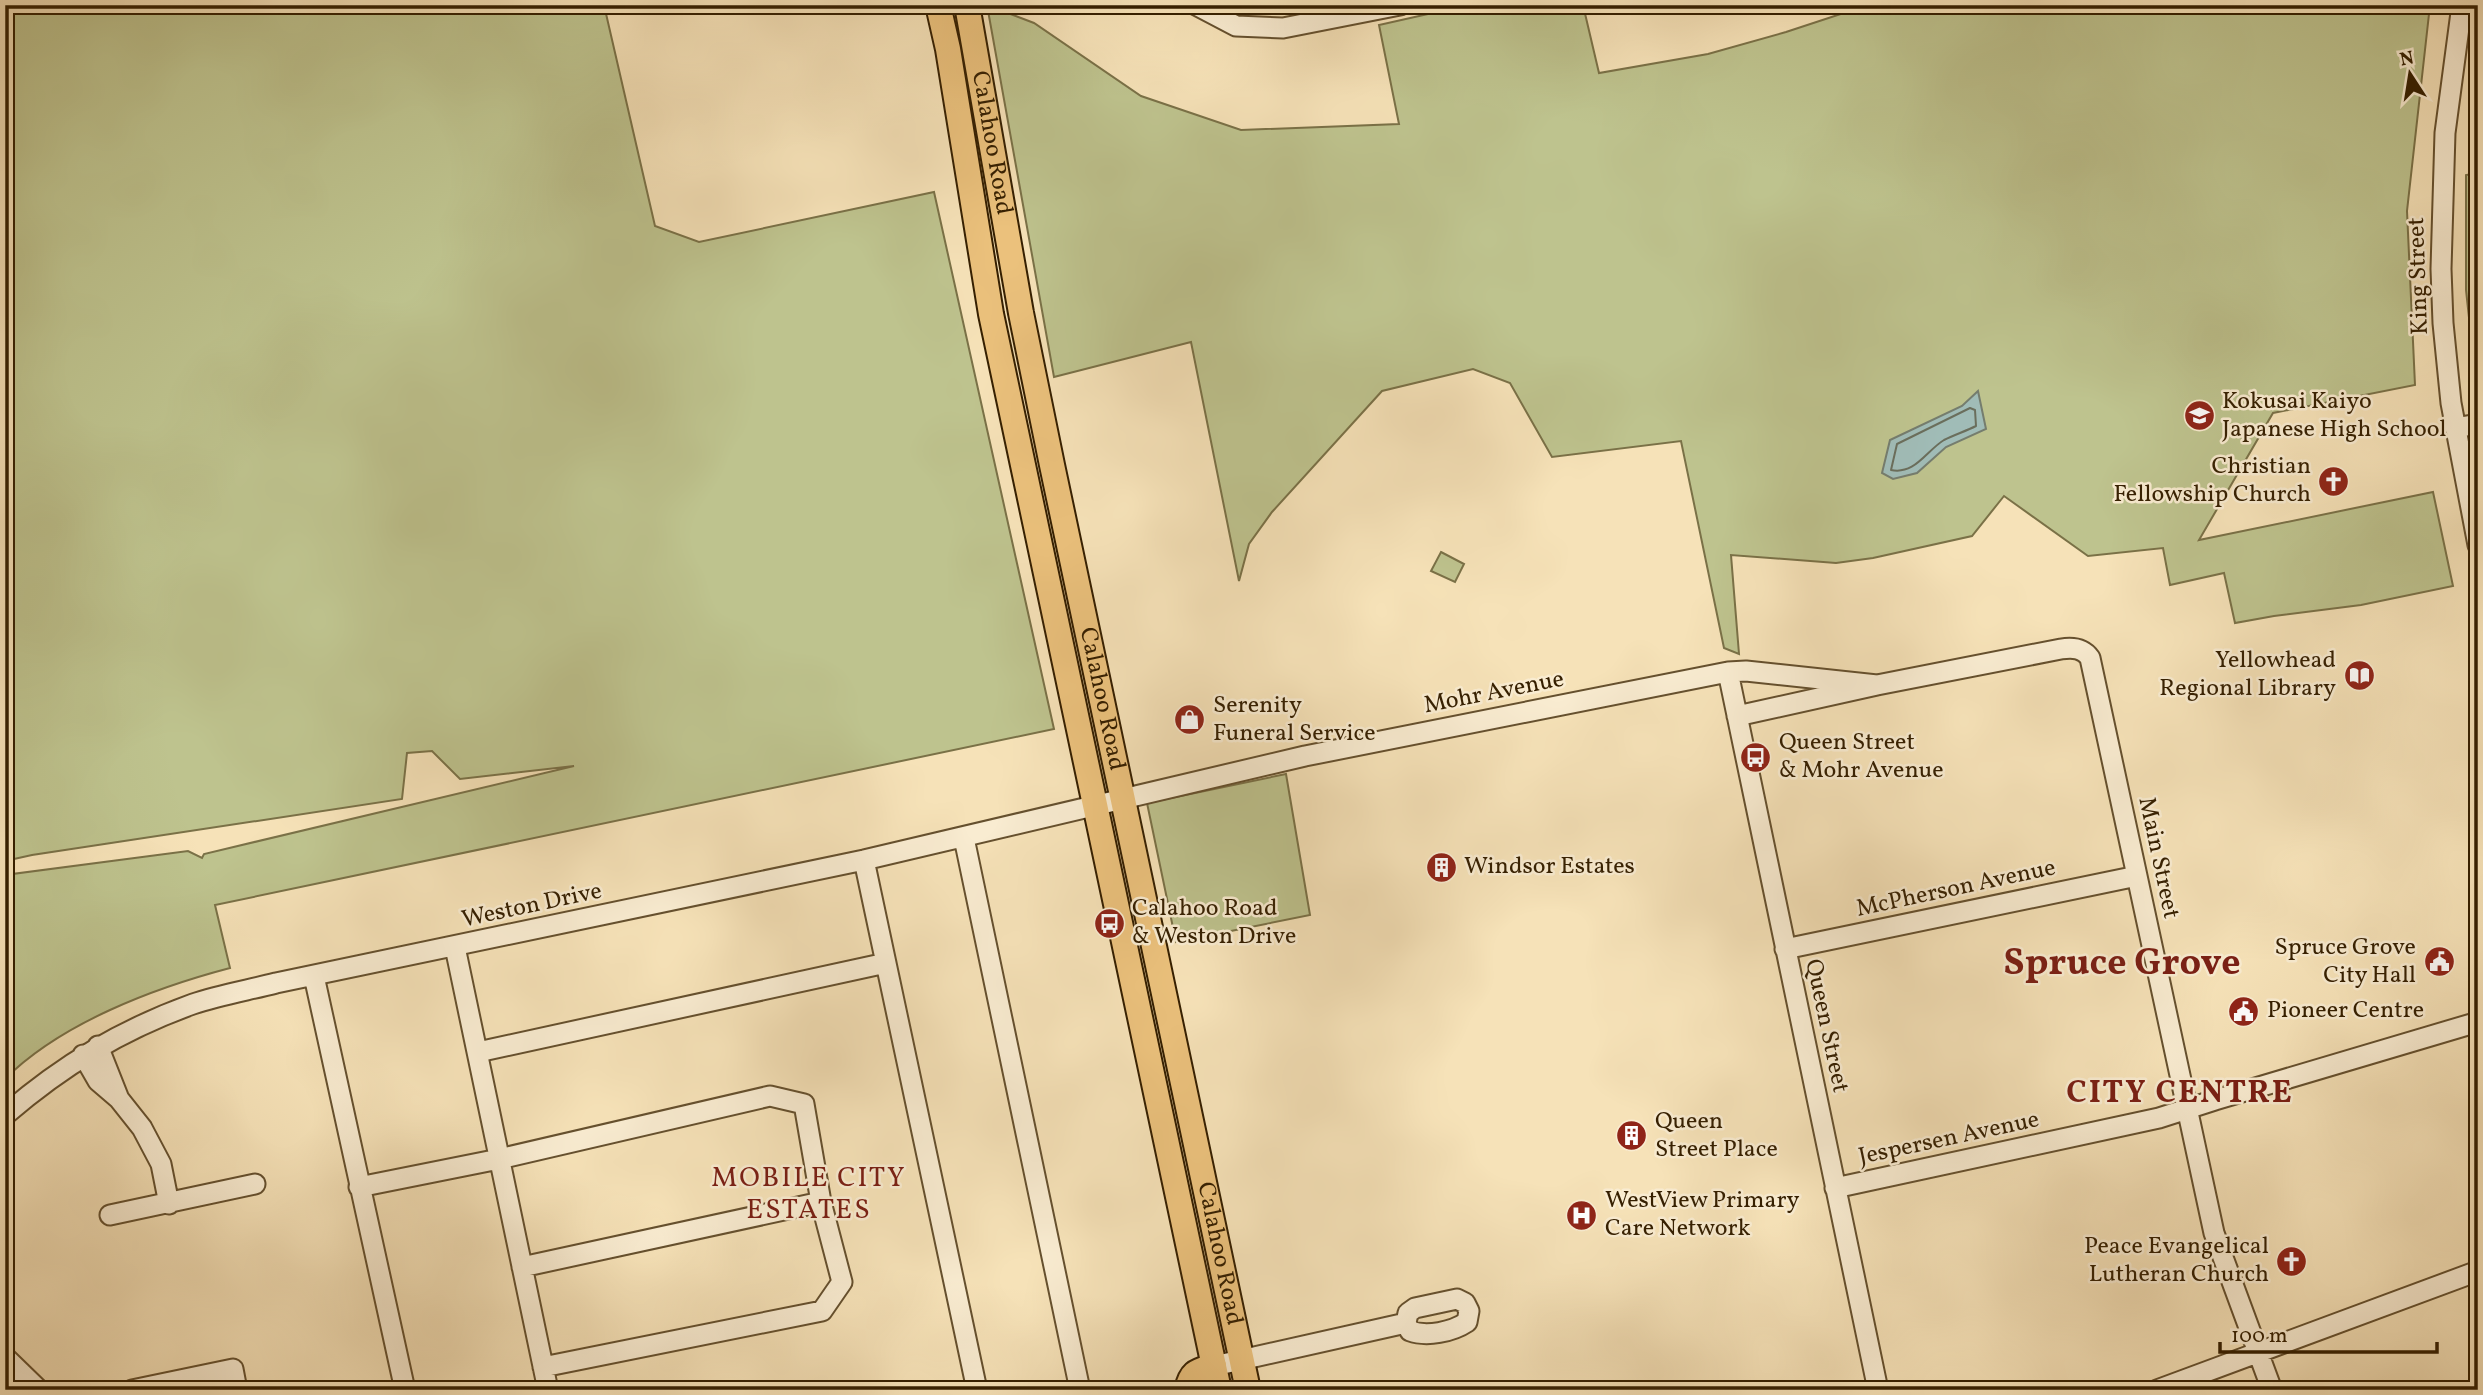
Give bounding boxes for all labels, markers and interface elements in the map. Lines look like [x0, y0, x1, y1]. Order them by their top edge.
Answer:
north arrow [2374, 38, 2444, 108]
text: N [2397, 45, 2417, 73]
street label: Calahoo Road [962, 68, 1021, 218]
street label: King Street [2400, 217, 2438, 335]
place label: Kokusai Kaiyo Japanese High School [2222, 385, 2447, 447]
school or university icon: Kokusai Kaiyo Japanese High School [2182, 399, 2216, 433]
place label: Christian Fellowship Church [2114, 450, 2311, 512]
church icon: Christian Fellowship Church [2317, 464, 2351, 498]
street label: Calahoo Road [1070, 624, 1133, 774]
place label: Yellowhead Regional Library [2159, 644, 2336, 706]
library icon: Yellowhead Regional Library [2342, 658, 2376, 692]
street label: Mohr Avenue [1421, 663, 1567, 723]
place label: Serenity Funeral Service [1213, 689, 1376, 751]
shop icon: Serenity Funeral Service [1173, 703, 1207, 737]
place label: Queen Street & Mohr Avenue [1779, 726, 1944, 788]
bus stop icon: Queen Street & Mohr Avenue [1739, 740, 1773, 774]
street label: Main Street [2129, 794, 2187, 922]
building icon: Windsor Estates [1424, 850, 1458, 884]
place label: Windsor Estates [1464, 850, 1635, 884]
street label: McPherson Avenue [1853, 851, 2059, 927]
street label: Weston Drive [459, 875, 605, 937]
place label: Calahoo Road & Weston Drive [1132, 892, 1296, 954]
bus stop icon: Calahoo Road & Weston Drive [1092, 906, 1126, 940]
place label: Spruce Grove City Hall [2275, 931, 2416, 993]
district label: Spruce Grove [2003, 938, 2241, 991]
public building icon: Spruce Grove City Hall [2422, 945, 2456, 979]
street label: Queen Street [1795, 956, 1857, 1096]
public building icon: Pioneer Centre [2227, 994, 2261, 1028]
place label: Pioneer Centre [2267, 994, 2424, 1028]
district label: CITY CENTRE [2066, 1072, 2294, 1116]
street label: Jespersen Avenue [1855, 1103, 2043, 1175]
place label: Queen Street Place [1655, 1105, 1778, 1167]
building icon: Queen Street Place [1615, 1119, 1649, 1153]
district label: MOBILE CITY ESTATES [711, 1159, 907, 1230]
street label: Calahoo Road [1187, 1179, 1251, 1328]
place label: WestView Primary Care Network [1605, 1184, 1800, 1246]
hospital icon: WestView Primary Care Network [1565, 1198, 1599, 1232]
place label: Peace Evangelical Lutheran Church [2084, 1230, 2269, 1292]
church icon: Peace Evangelical Lutheran Church [2275, 1244, 2309, 1278]
scale bar [2220, 1311, 2438, 1355]
text: 100 m [2231, 1322, 2288, 1351]

